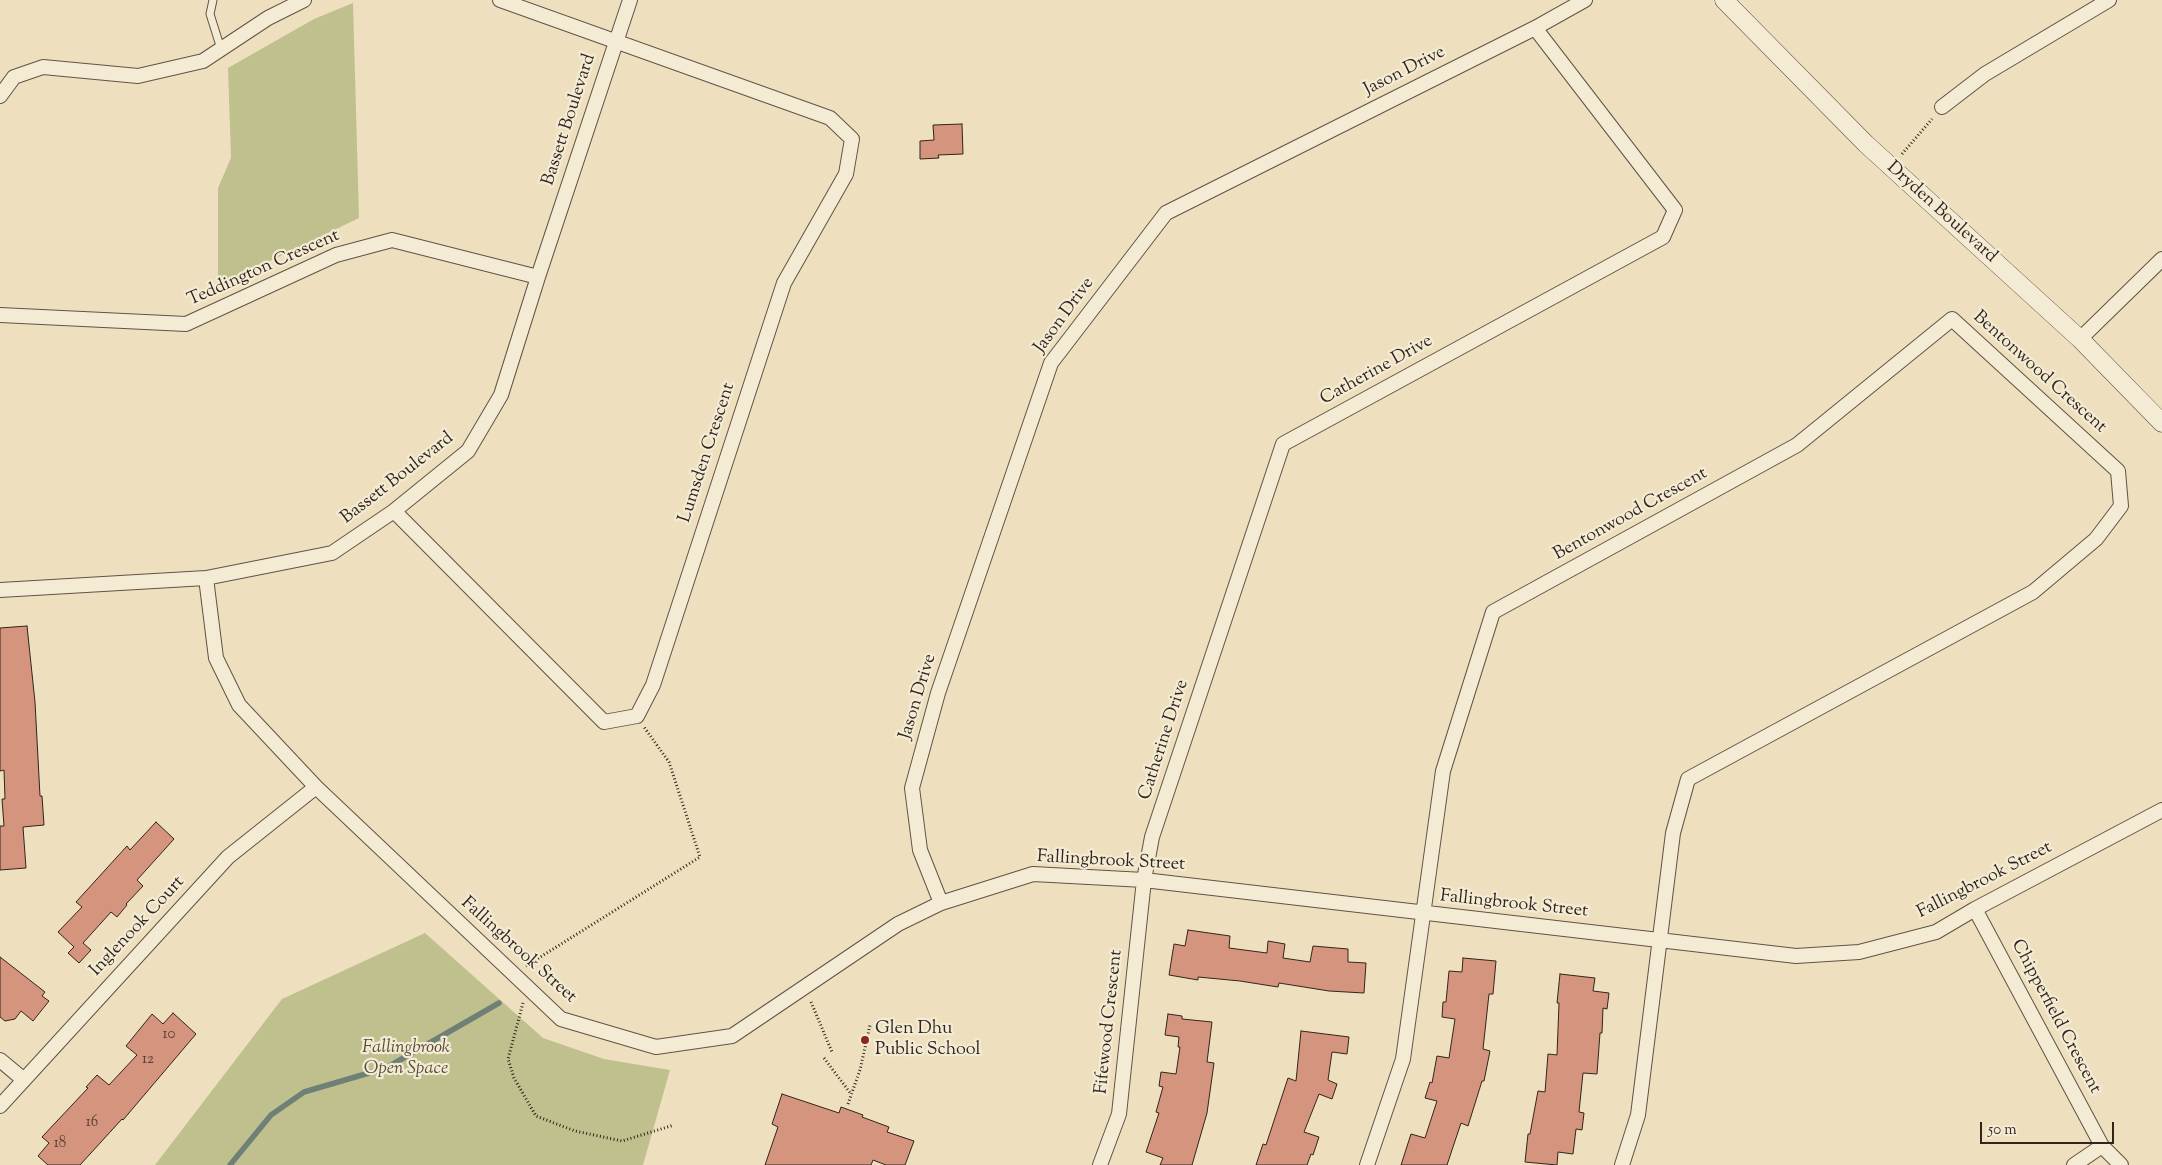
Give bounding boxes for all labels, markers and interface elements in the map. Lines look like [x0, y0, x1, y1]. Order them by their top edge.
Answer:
street label: Jason Drive [1361, 42, 1449, 102]
street label: Bassett Boulevard [539, 51, 601, 189]
street label: Dryden Boulevard [1881, 158, 2001, 268]
street label: Teddington Crescent [185, 226, 343, 312]
street label: Jason Drive [1030, 274, 1100, 358]
street label: Bentonwood Crescent [1968, 307, 2110, 439]
street label: Catherine Drive [1317, 331, 1437, 411]
street label: Lumsden Crescent [675, 380, 741, 526]
street label: Bassett Boulevard [337, 428, 459, 530]
street label: Bentonwood Crescent [1550, 464, 1712, 566]
street label: Jason Drive [896, 652, 942, 742]
street label: Catherine Drive [1135, 677, 1195, 803]
street label: Fallingbrook Street [1914, 838, 2056, 924]
street label: Fallingbrook Street [1036, 847, 1186, 877]
street label: Inglenook Court [86, 872, 190, 982]
street label: Fallingbrook Street [1439, 886, 1589, 924]
street label: Fallingbrook Street [456, 893, 580, 1009]
street label: Chipperfield Crescent [2005, 936, 2105, 1098]
street label: Fifewood Crescent [1092, 949, 1128, 1095]
place label: Glen Dhu Public School [875, 1019, 981, 1062]
house number: 10 [163, 1026, 175, 1044]
marker: Glen Dhu Public School [859, 1034, 871, 1046]
park label: Fallingbrook Open Space [362, 1038, 450, 1080]
house number: 12 [142, 1051, 154, 1069]
scale bar [1982, 1112, 2116, 1144]
house number: 16 [86, 1114, 98, 1132]
text: 50 m [1988, 1120, 2017, 1141]
house number: 18 [54, 1135, 66, 1153]

